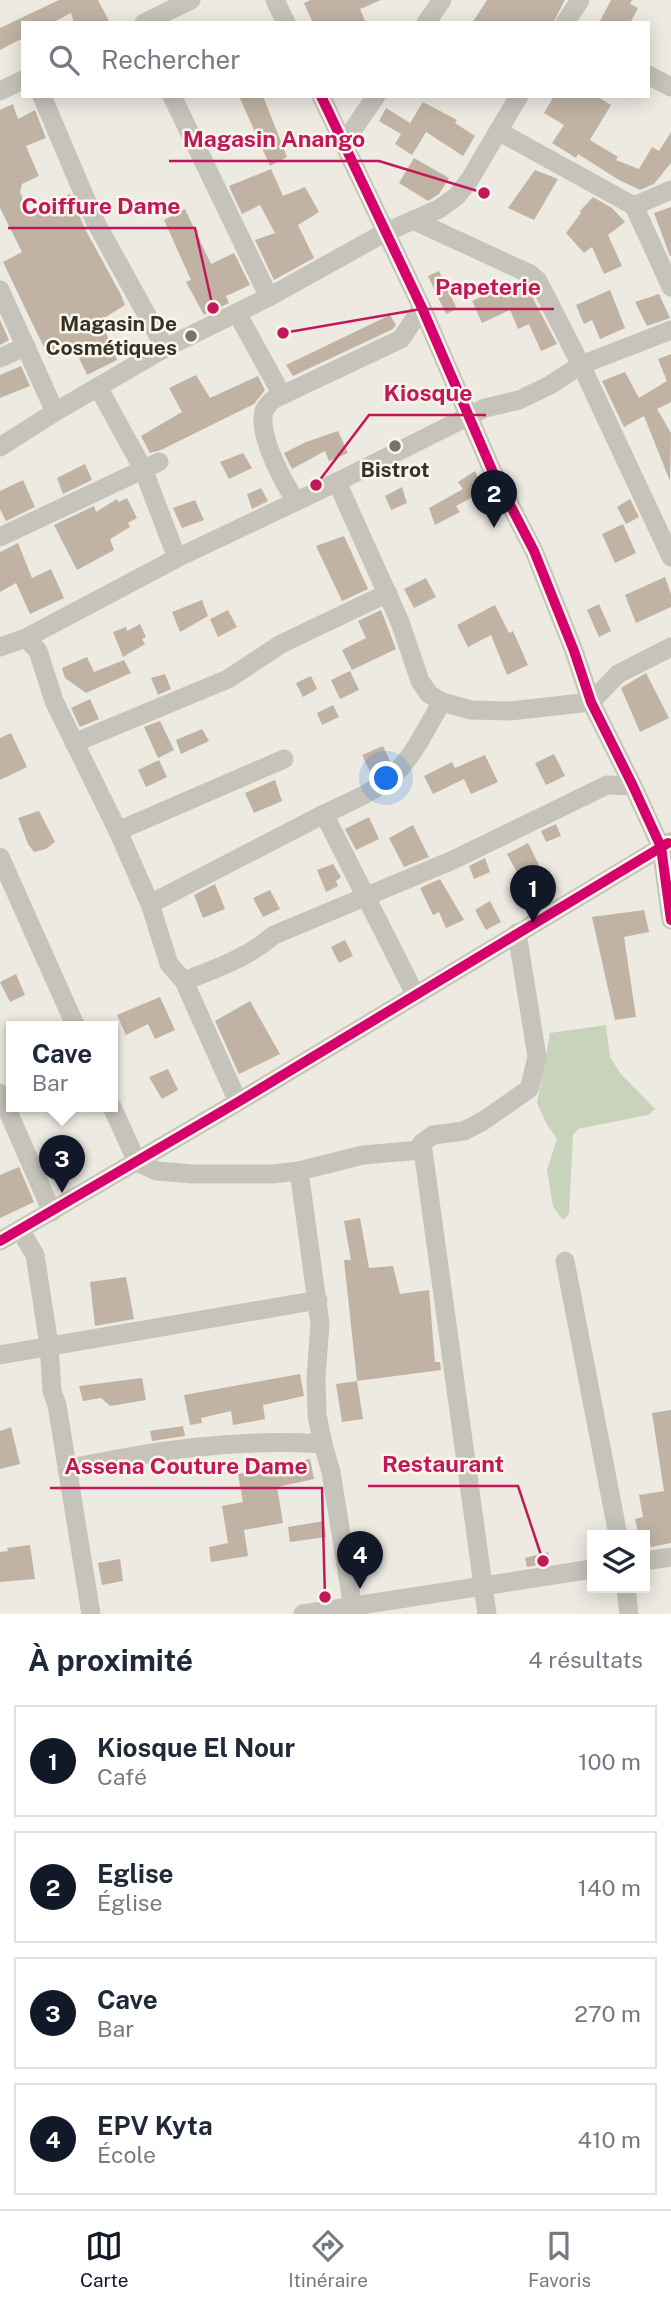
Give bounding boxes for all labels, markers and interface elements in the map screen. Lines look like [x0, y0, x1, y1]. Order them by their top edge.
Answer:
search box [21, 21, 650, 98]
icon: search [45, 41, 83, 79]
text: Rechercher [101, 44, 240, 75]
callout: Magasin Anango [169, 117, 379, 161]
text: Magasin Anango [183, 125, 365, 152]
callout: Coiffure Dame [8, 184, 195, 228]
text: Coiffure Dame [22, 192, 181, 219]
callout: Papeterie [421, 265, 554, 309]
text: Papeterie [435, 273, 541, 300]
place label: Magasin De Cosmétiques [45, 311, 177, 360]
marker: Magasin De Cosmétiques [183, 328, 199, 344]
callout: Kiosque [369, 371, 486, 415]
text: Kiosque [384, 379, 472, 406]
marker: Bistrot [387, 438, 403, 454]
place label: Bistrot [361, 457, 429, 482]
pin: 2 [471, 470, 517, 528]
your location [369, 761, 403, 795]
pin: 1 [510, 865, 556, 923]
popup [6, 1021, 118, 1112]
text: Cave [32, 1038, 92, 1069]
text: Bar [32, 1069, 69, 1096]
pin: 3 [39, 1135, 85, 1193]
callout: Restaurant [368, 1442, 518, 1486]
callout: Assena Couture Dame [50, 1444, 322, 1488]
text: Restaurant [382, 1450, 504, 1477]
text: Assena Couture Dame [64, 1452, 308, 1479]
map controls [587, 1530, 650, 1593]
button: layers [587, 1530, 650, 1593]
pin: 4 [337, 1531, 383, 1589]
text: À proximité [28, 1642, 193, 1678]
text: 4 résultats [528, 1646, 643, 1673]
text: Kiosque El Nour [97, 1732, 295, 1763]
text: 1 [48, 1748, 58, 1775]
text: 100 m [578, 1748, 641, 1775]
text: Café [97, 1763, 147, 1790]
text: Eglise [97, 1858, 174, 1889]
text: 2 [46, 1874, 60, 1901]
text: 140 m [578, 1874, 641, 1901]
text: Église [97, 1889, 163, 1916]
text: Cave [97, 1984, 158, 2015]
text: 3 [45, 2000, 61, 2027]
text: 270 m [574, 2000, 641, 2027]
text: Bar [97, 2015, 134, 2042]
text: EPV Kyta [97, 2110, 213, 2141]
text: 4 [45, 2126, 61, 2153]
text: 410 m [578, 2126, 641, 2153]
text: École [97, 2141, 156, 2168]
tab: Carte [80, 2227, 128, 2291]
tab: Itinéraire [288, 2227, 368, 2291]
tab: Favoris [528, 2227, 591, 2291]

